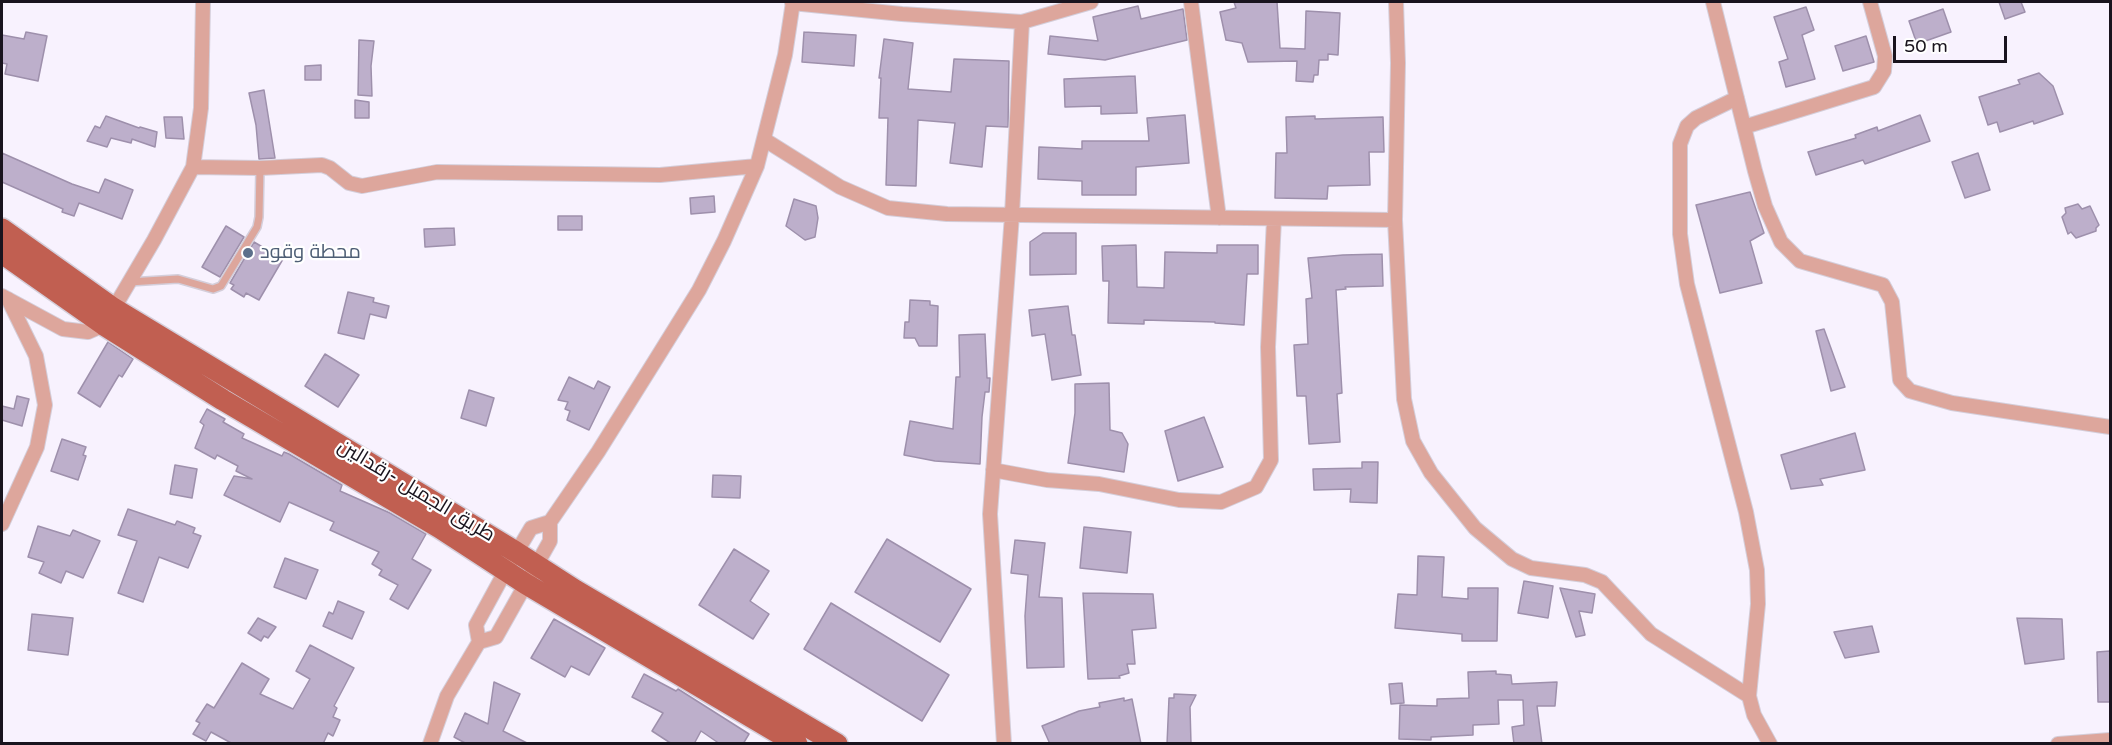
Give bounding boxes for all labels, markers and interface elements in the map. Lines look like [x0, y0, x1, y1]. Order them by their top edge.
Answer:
scale bar [1896, 24, 2010, 62]
text: 50 m [1904, 35, 1948, 57]
place label: محطة وقود [260, 241, 361, 265]
marker: محطة وقود [241, 246, 255, 260]
street label: طريق الجميل -رقدالين [333, 435, 499, 547]

